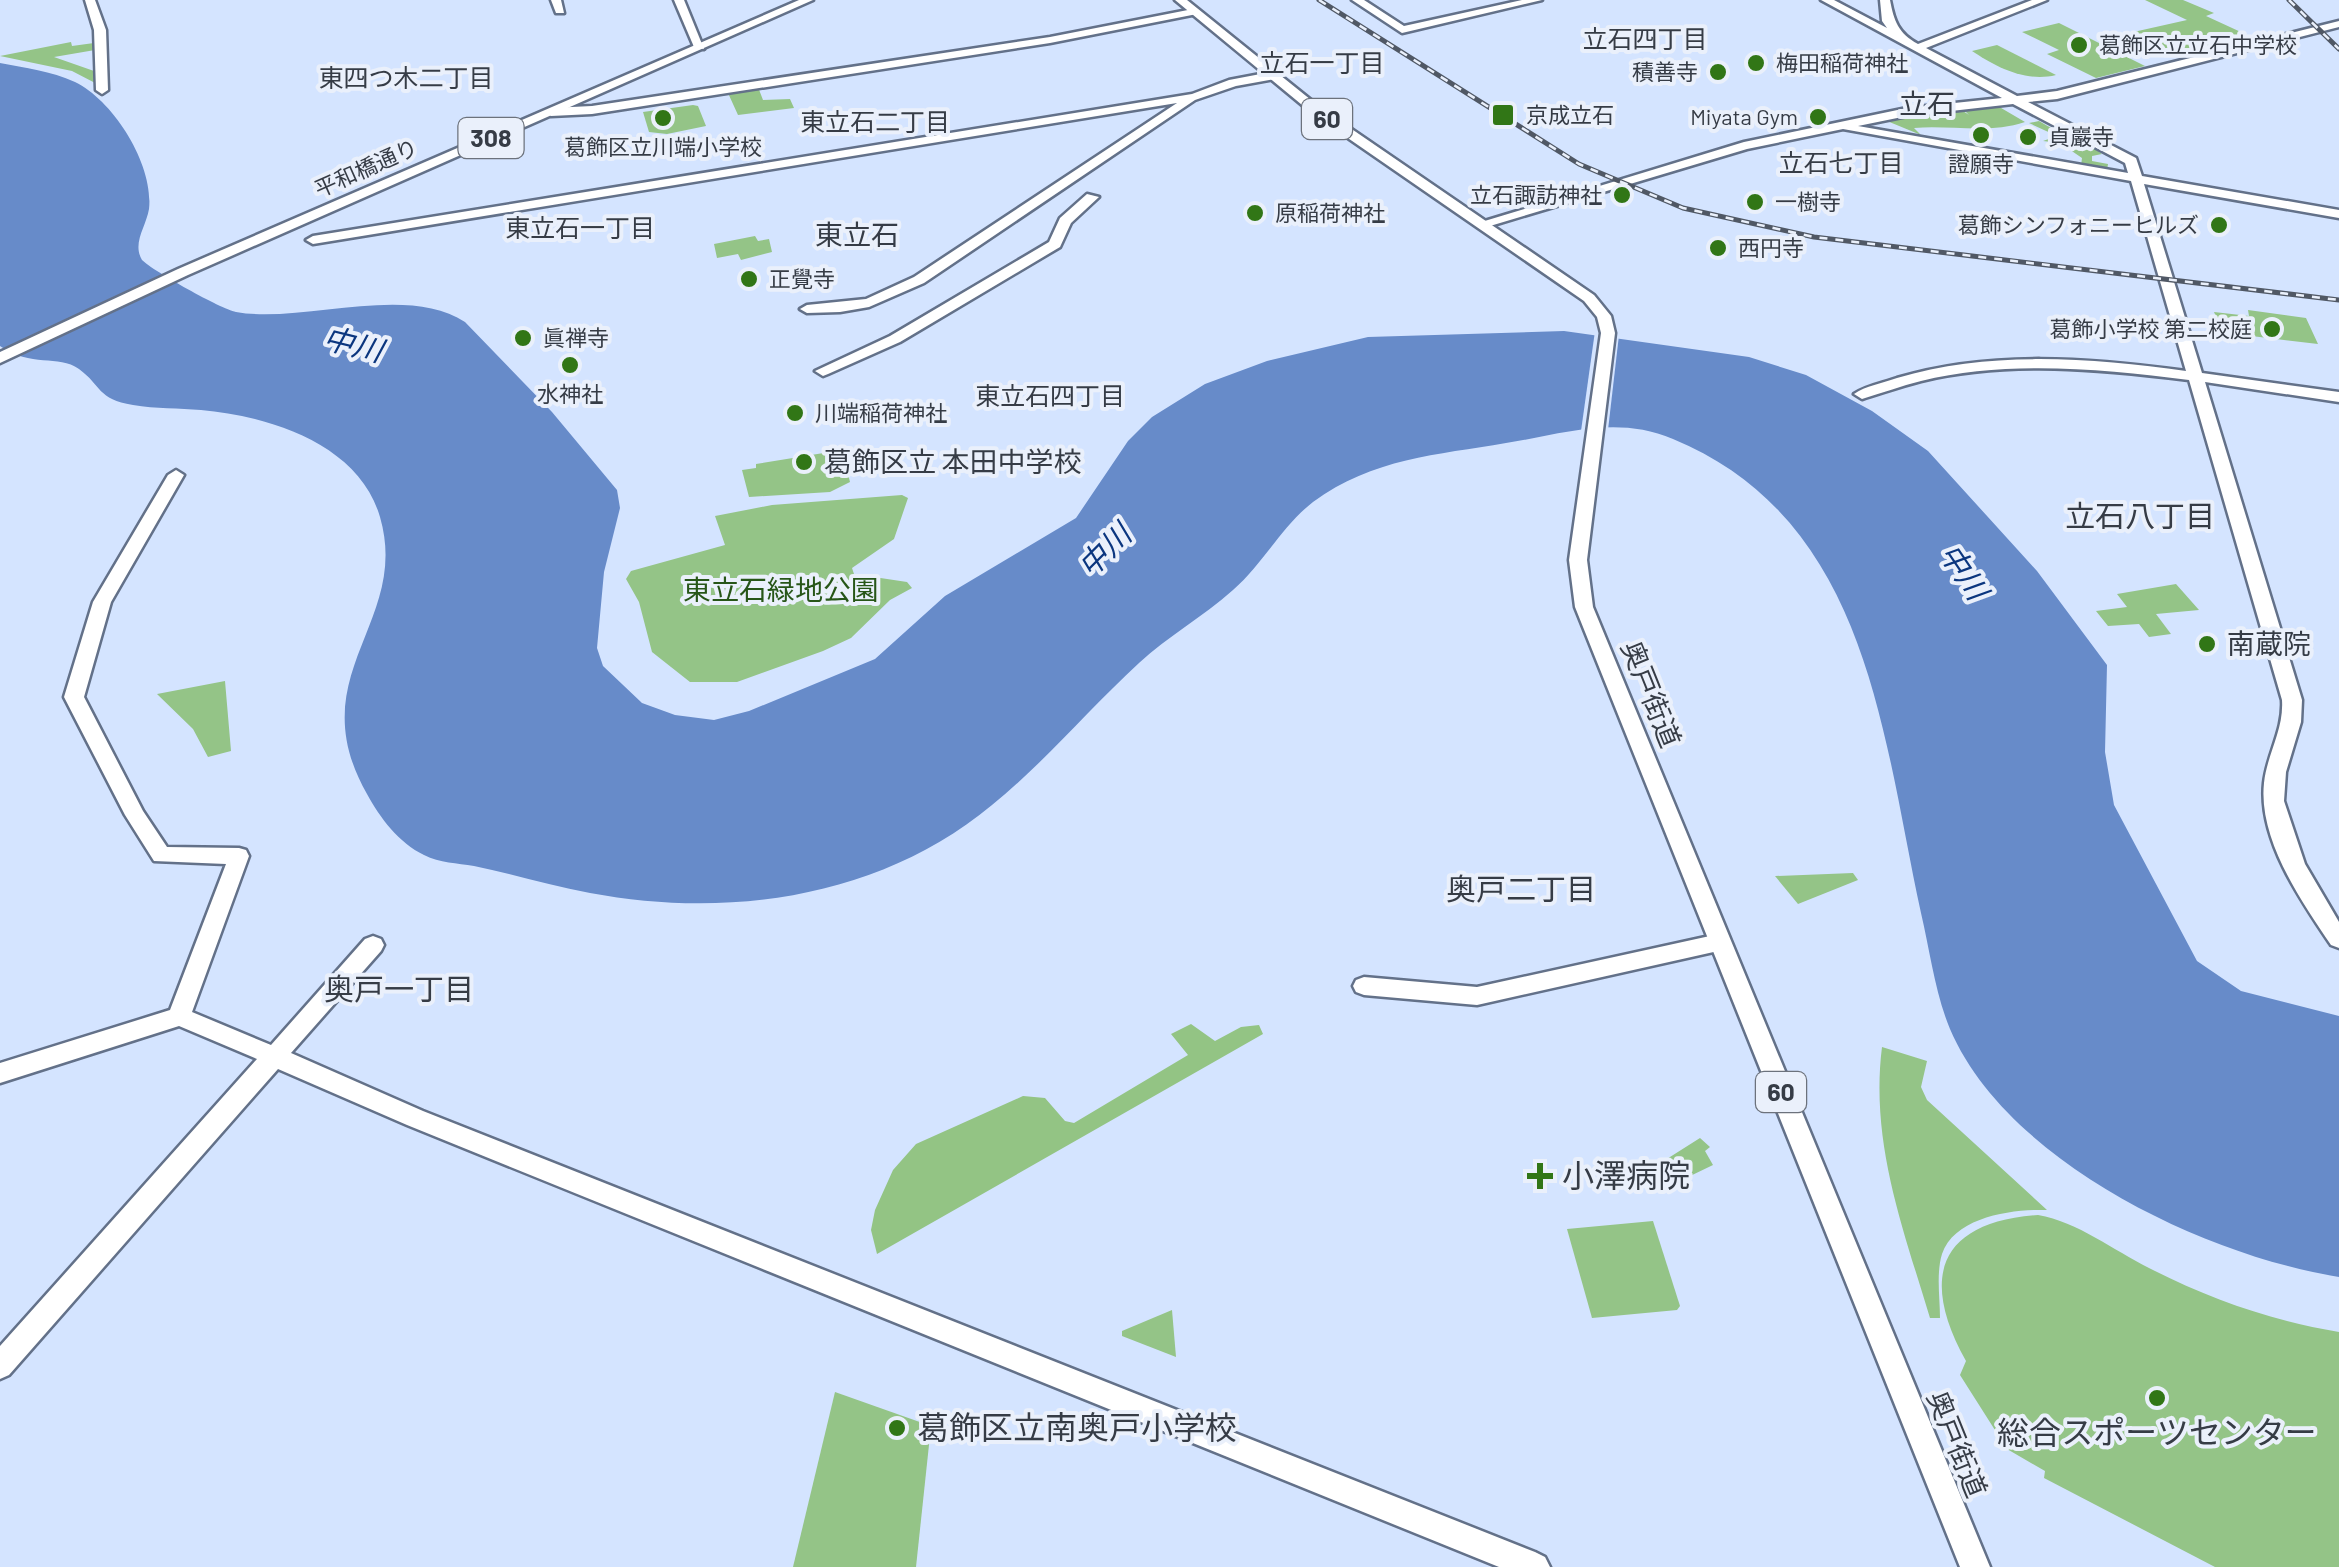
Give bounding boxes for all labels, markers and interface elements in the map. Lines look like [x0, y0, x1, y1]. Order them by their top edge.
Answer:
district label: 立石四丁目 [1582, 23, 1708, 53]
place label: 葛飾区立立石中学校 [2099, 31, 2297, 57]
marker: 葛飾区立立石中学校 [2068, 34, 2090, 56]
district label: 立石一丁目 [1259, 47, 1385, 77]
place label: 梅田稲荷神社 [1776, 49, 1908, 75]
marker: 梅田稲荷神社 [1745, 52, 1767, 74]
place label: 積善寺 [1632, 58, 1698, 84]
marker: 積善寺 [1707, 61, 1729, 83]
district label: 東四つ木二丁目 [318, 62, 494, 92]
district label: 立石 [1899, 86, 1955, 120]
road number: 60 [1302, 99, 1352, 139]
place label: 京成立石 [1526, 101, 1614, 127]
marker: 京成立石 [1490, 102, 1516, 128]
place label: Miyata Gym [1690, 103, 1798, 129]
district label: 東立石二丁目 [800, 106, 950, 136]
marker: Miyata Gym [1807, 106, 1829, 128]
marker: 葛飾区立川端小学校 [652, 107, 674, 129]
road number: 308 [458, 118, 524, 158]
place label: 貞巖寺 [2048, 123, 2114, 149]
marker: 證願寺 [1970, 124, 1992, 146]
marker: 貞巖寺 [2017, 126, 2039, 148]
street label: 平和橋通り [310, 133, 421, 201]
place label: 葛飾区立川端小学校 [564, 133, 762, 159]
district label: 立石七丁目 [1778, 147, 1904, 177]
place label: 證願寺 [1948, 150, 2014, 176]
place label: 立石諏訪神社 [1470, 181, 1602, 207]
marker: 立石諏訪神社 [1611, 184, 1633, 206]
place label: 一樹寺 [1775, 188, 1841, 214]
marker: 一樹寺 [1744, 191, 1766, 213]
place label: 原稲荷神社 [1275, 199, 1385, 225]
marker: 原稲荷神社 [1244, 202, 1266, 224]
place label: 葛飾シンフォニーヒルズ [1958, 211, 2199, 237]
district label: 東立石一丁目 [505, 212, 655, 242]
marker: 葛飾シンフォニーヒルズ [2208, 214, 2230, 236]
district label: 東立石 [815, 217, 899, 251]
place label: 西円寺 [1738, 234, 1804, 260]
marker: 西円寺 [1707, 237, 1729, 259]
place label: 正覺寺 [769, 265, 835, 291]
marker: 正覺寺 [738, 268, 760, 290]
place label: 葛飾小学校 第二校庭 [2050, 315, 2252, 341]
water label: 中川 [320, 318, 390, 369]
marker: 葛飾小学校 第二校庭 [2261, 318, 2283, 340]
place label: 眞禅寺 [543, 324, 609, 350]
marker: 眞禅寺 [512, 327, 534, 349]
marker: 水神社 [559, 354, 581, 376]
place label: 水神社 [537, 380, 603, 406]
district label: 東立石四丁目 [975, 380, 1125, 410]
place label: 川端稲荷神社 [815, 399, 947, 425]
marker: 川端稲荷神社 [784, 402, 806, 424]
place label: 葛飾区立 本田中学校 [824, 444, 1082, 478]
marker: 葛飾区立 本田中学校 [793, 451, 815, 473]
district label: 立石八丁目 [2065, 497, 2215, 533]
water label: 中川 [1070, 514, 1140, 584]
water label: 中川 [1933, 536, 1998, 608]
park label: 東立石緑地公園 [683, 572, 879, 606]
place label: 南蔵院 [2227, 626, 2311, 660]
marker: 南蔵院 [2196, 633, 2218, 655]
street label: 奥戸街道 [1615, 635, 1689, 752]
district label: 奥戸二丁目 [1446, 870, 1596, 906]
district label: 奥戸一丁目 [324, 970, 474, 1006]
road number: 60 [1756, 1072, 1806, 1112]
place label: 小澤病院 [1562, 1155, 1690, 1193]
marker: 小澤病院 [1527, 1163, 1553, 1189]
street label: 奥戸街道 [1921, 1385, 1995, 1502]
marker: 総合スポーツセンター [2146, 1387, 2168, 1409]
place label: 葛飾区立南奥戸小学校 [917, 1407, 1237, 1445]
place label: 総合スポーツセンター [1997, 1412, 2317, 1450]
marker: 葛飾区立南奥戸小学校 [886, 1417, 908, 1439]

